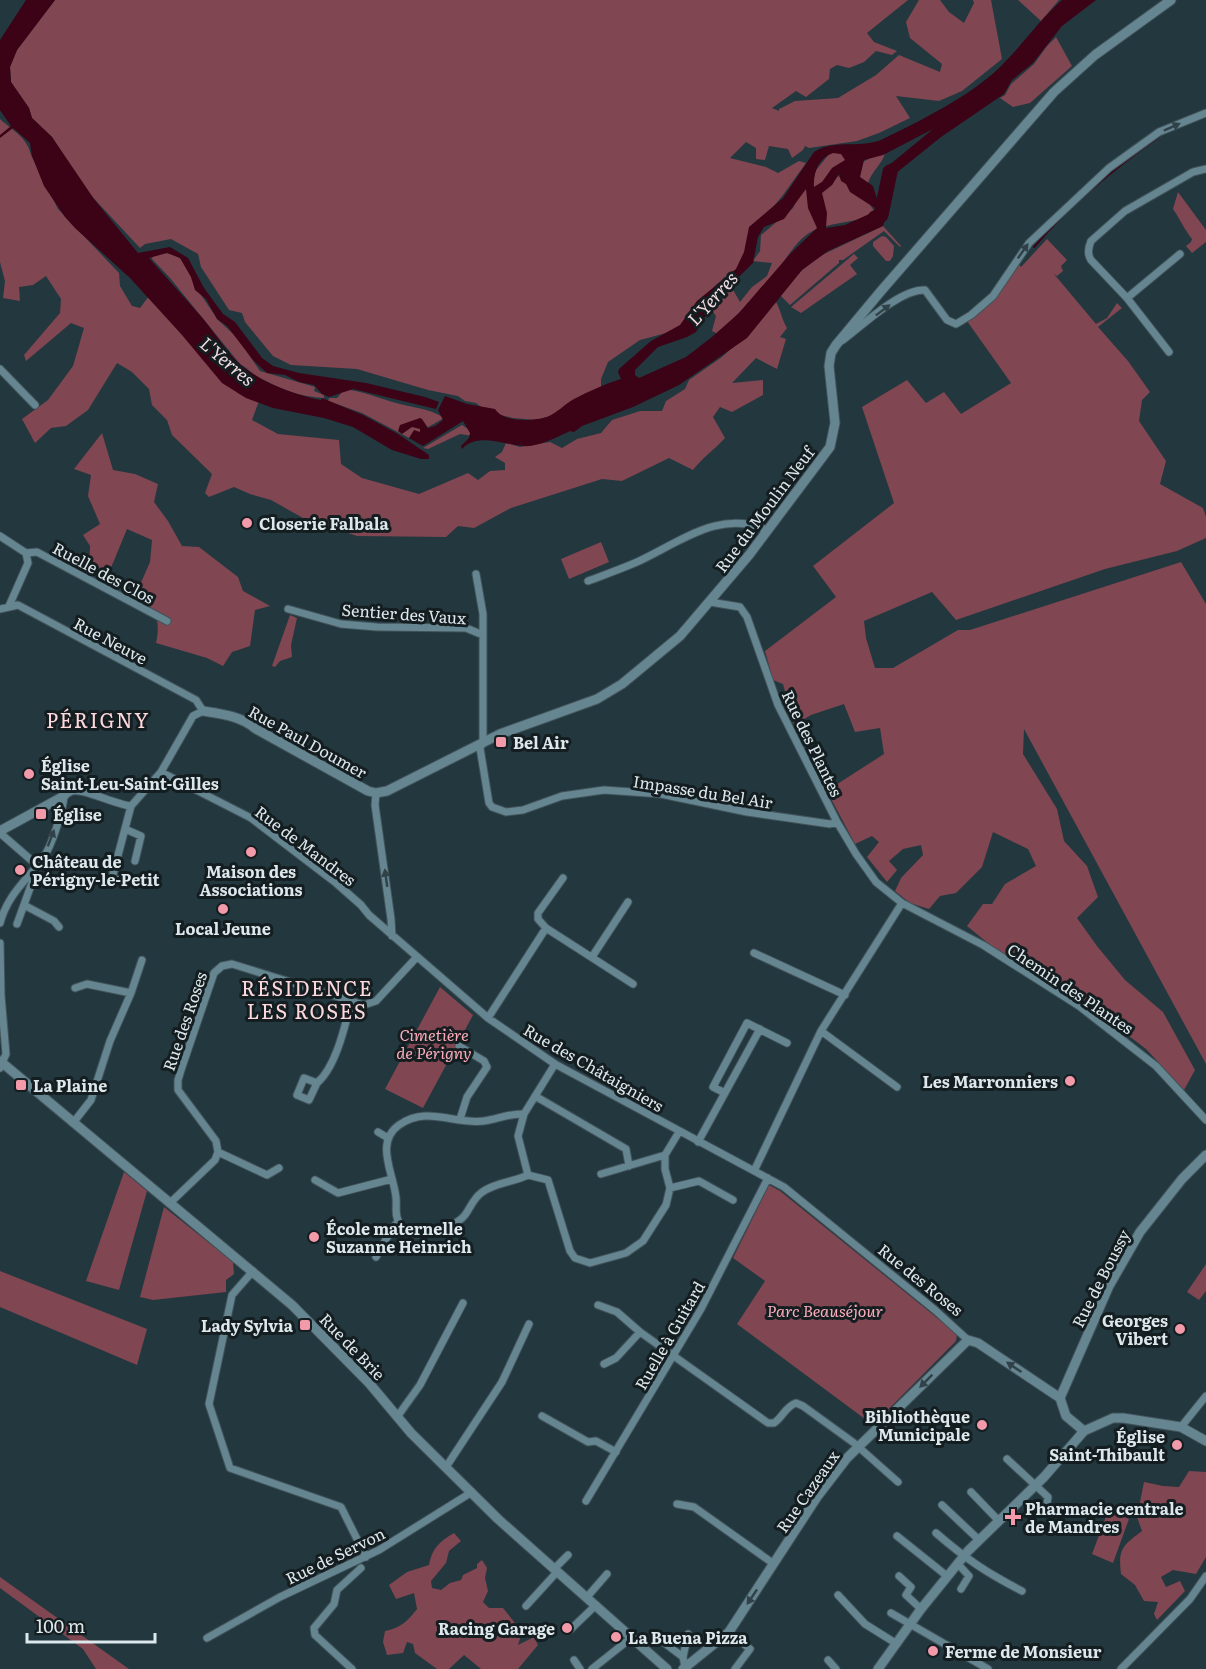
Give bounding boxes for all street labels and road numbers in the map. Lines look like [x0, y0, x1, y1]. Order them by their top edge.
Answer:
street label: Rue du Moulin Neuf [709, 440, 820, 577]
street label: Ruelle des Clos [49, 535, 159, 609]
street label: Sentier des Vaux [341, 597, 468, 629]
street label: Rue Neuve [70, 611, 152, 669]
street label: Rue des Plantes [777, 686, 849, 800]
street label: Rue Paul Doumer [244, 699, 372, 784]
street label: Impasse du Bel Air [632, 768, 775, 814]
street label: Rue de Mandres [251, 799, 361, 891]
street label: Chemin des Plantes [1003, 937, 1139, 1039]
street label: Rue des Roses [156, 968, 212, 1074]
street label: Rue des Châtaigniers [519, 1017, 669, 1117]
street label: Rue de Boussy [1065, 1224, 1135, 1331]
street label: Rue des Roses [873, 1237, 969, 1321]
street label: Ruelle à Guitard [628, 1276, 710, 1394]
street label: Rue de Brie [315, 1307, 391, 1385]
street label: Rue Cazeaux [770, 1444, 845, 1537]
street label: Rue de Servon [281, 1520, 389, 1589]

